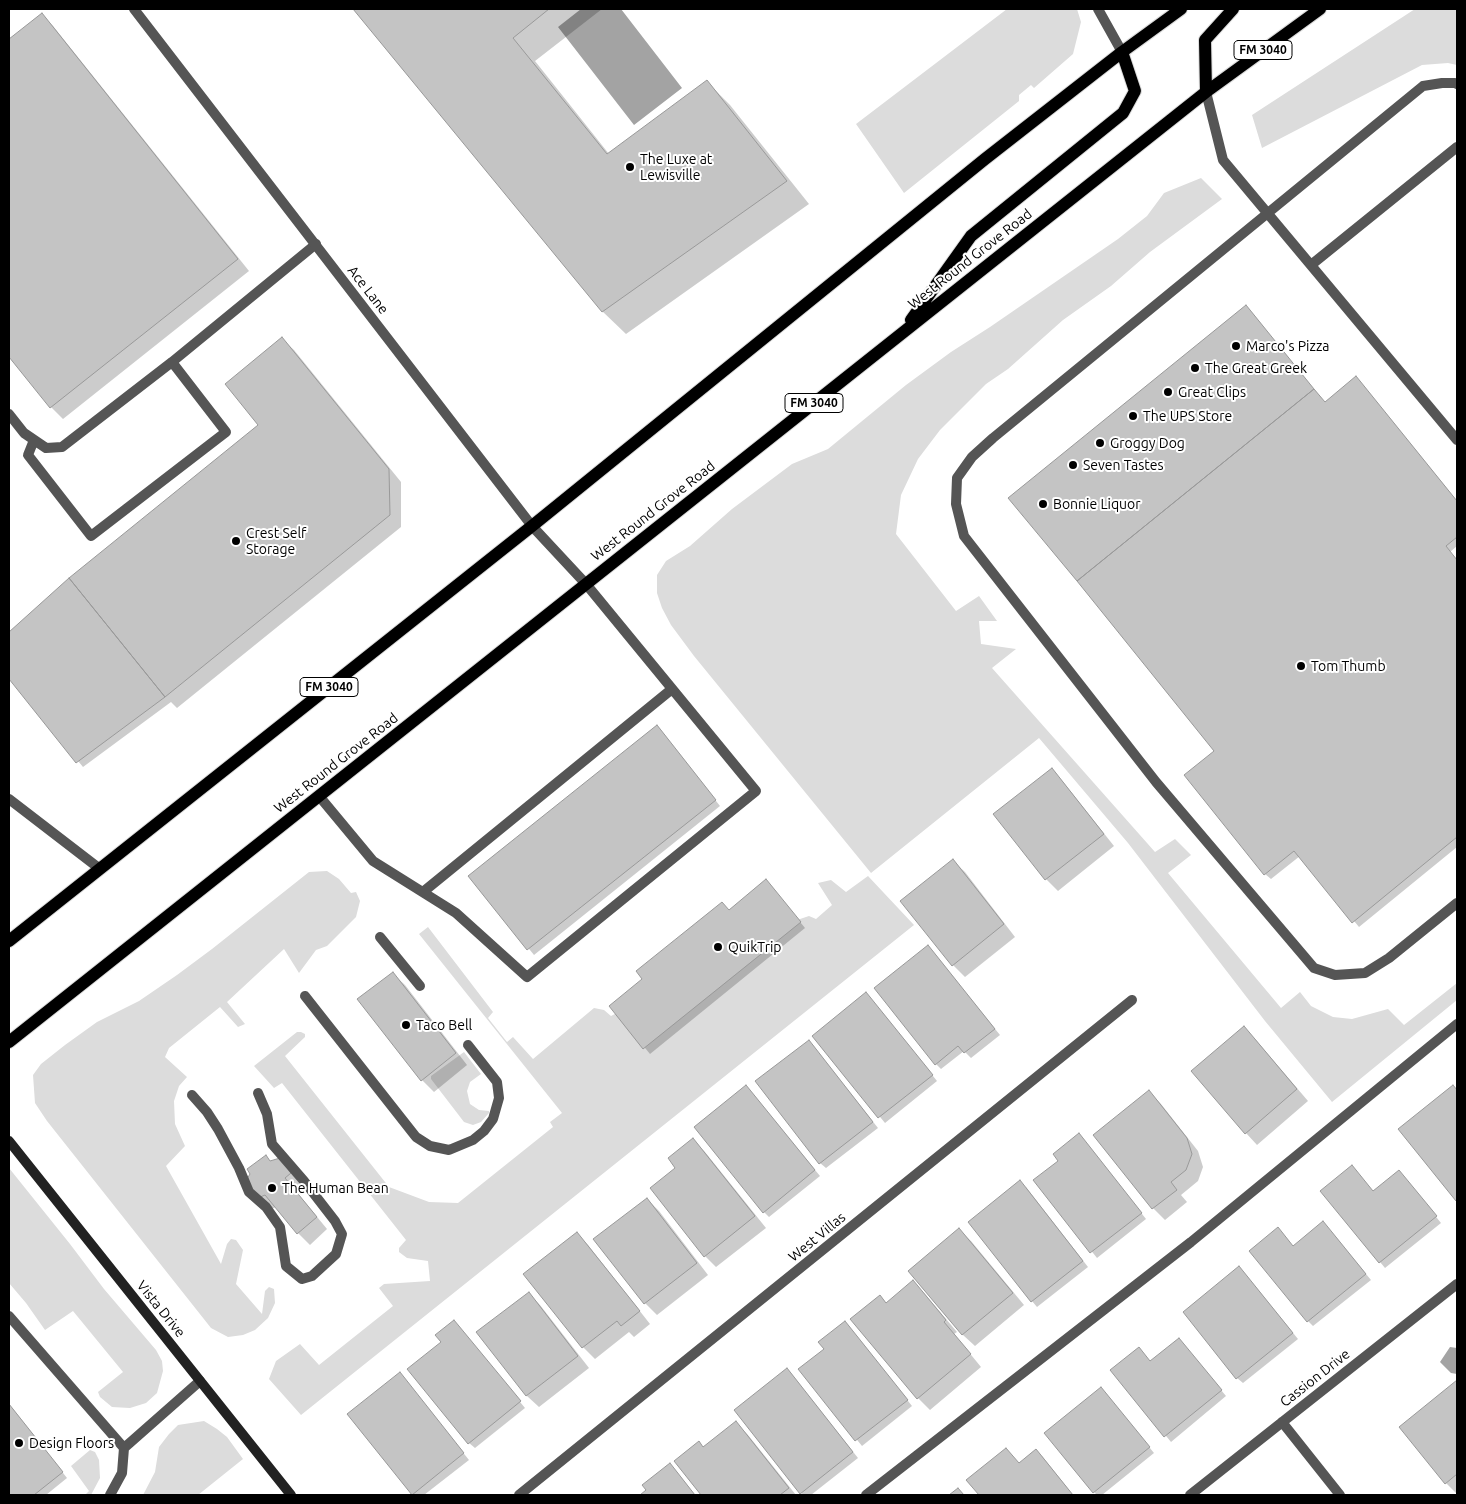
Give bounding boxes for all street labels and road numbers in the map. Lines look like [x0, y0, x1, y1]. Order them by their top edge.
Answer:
road number: FM 3040 [1234, 40, 1292, 60]
street label: West Round Grove Road [905, 206, 1035, 312]
street label: Ace Lane [344, 263, 392, 317]
road number: FM 3040 [785, 393, 843, 412]
street label: West Round Grove Road [588, 458, 718, 564]
road number: FM 3040 [300, 678, 358, 696]
street label: West Round Grove Road [271, 710, 401, 816]
street label: West Villas [785, 1209, 849, 1265]
street label: Vista Drive [133, 1277, 189, 1341]
street label: Cassion Drive [1277, 1346, 1353, 1410]

